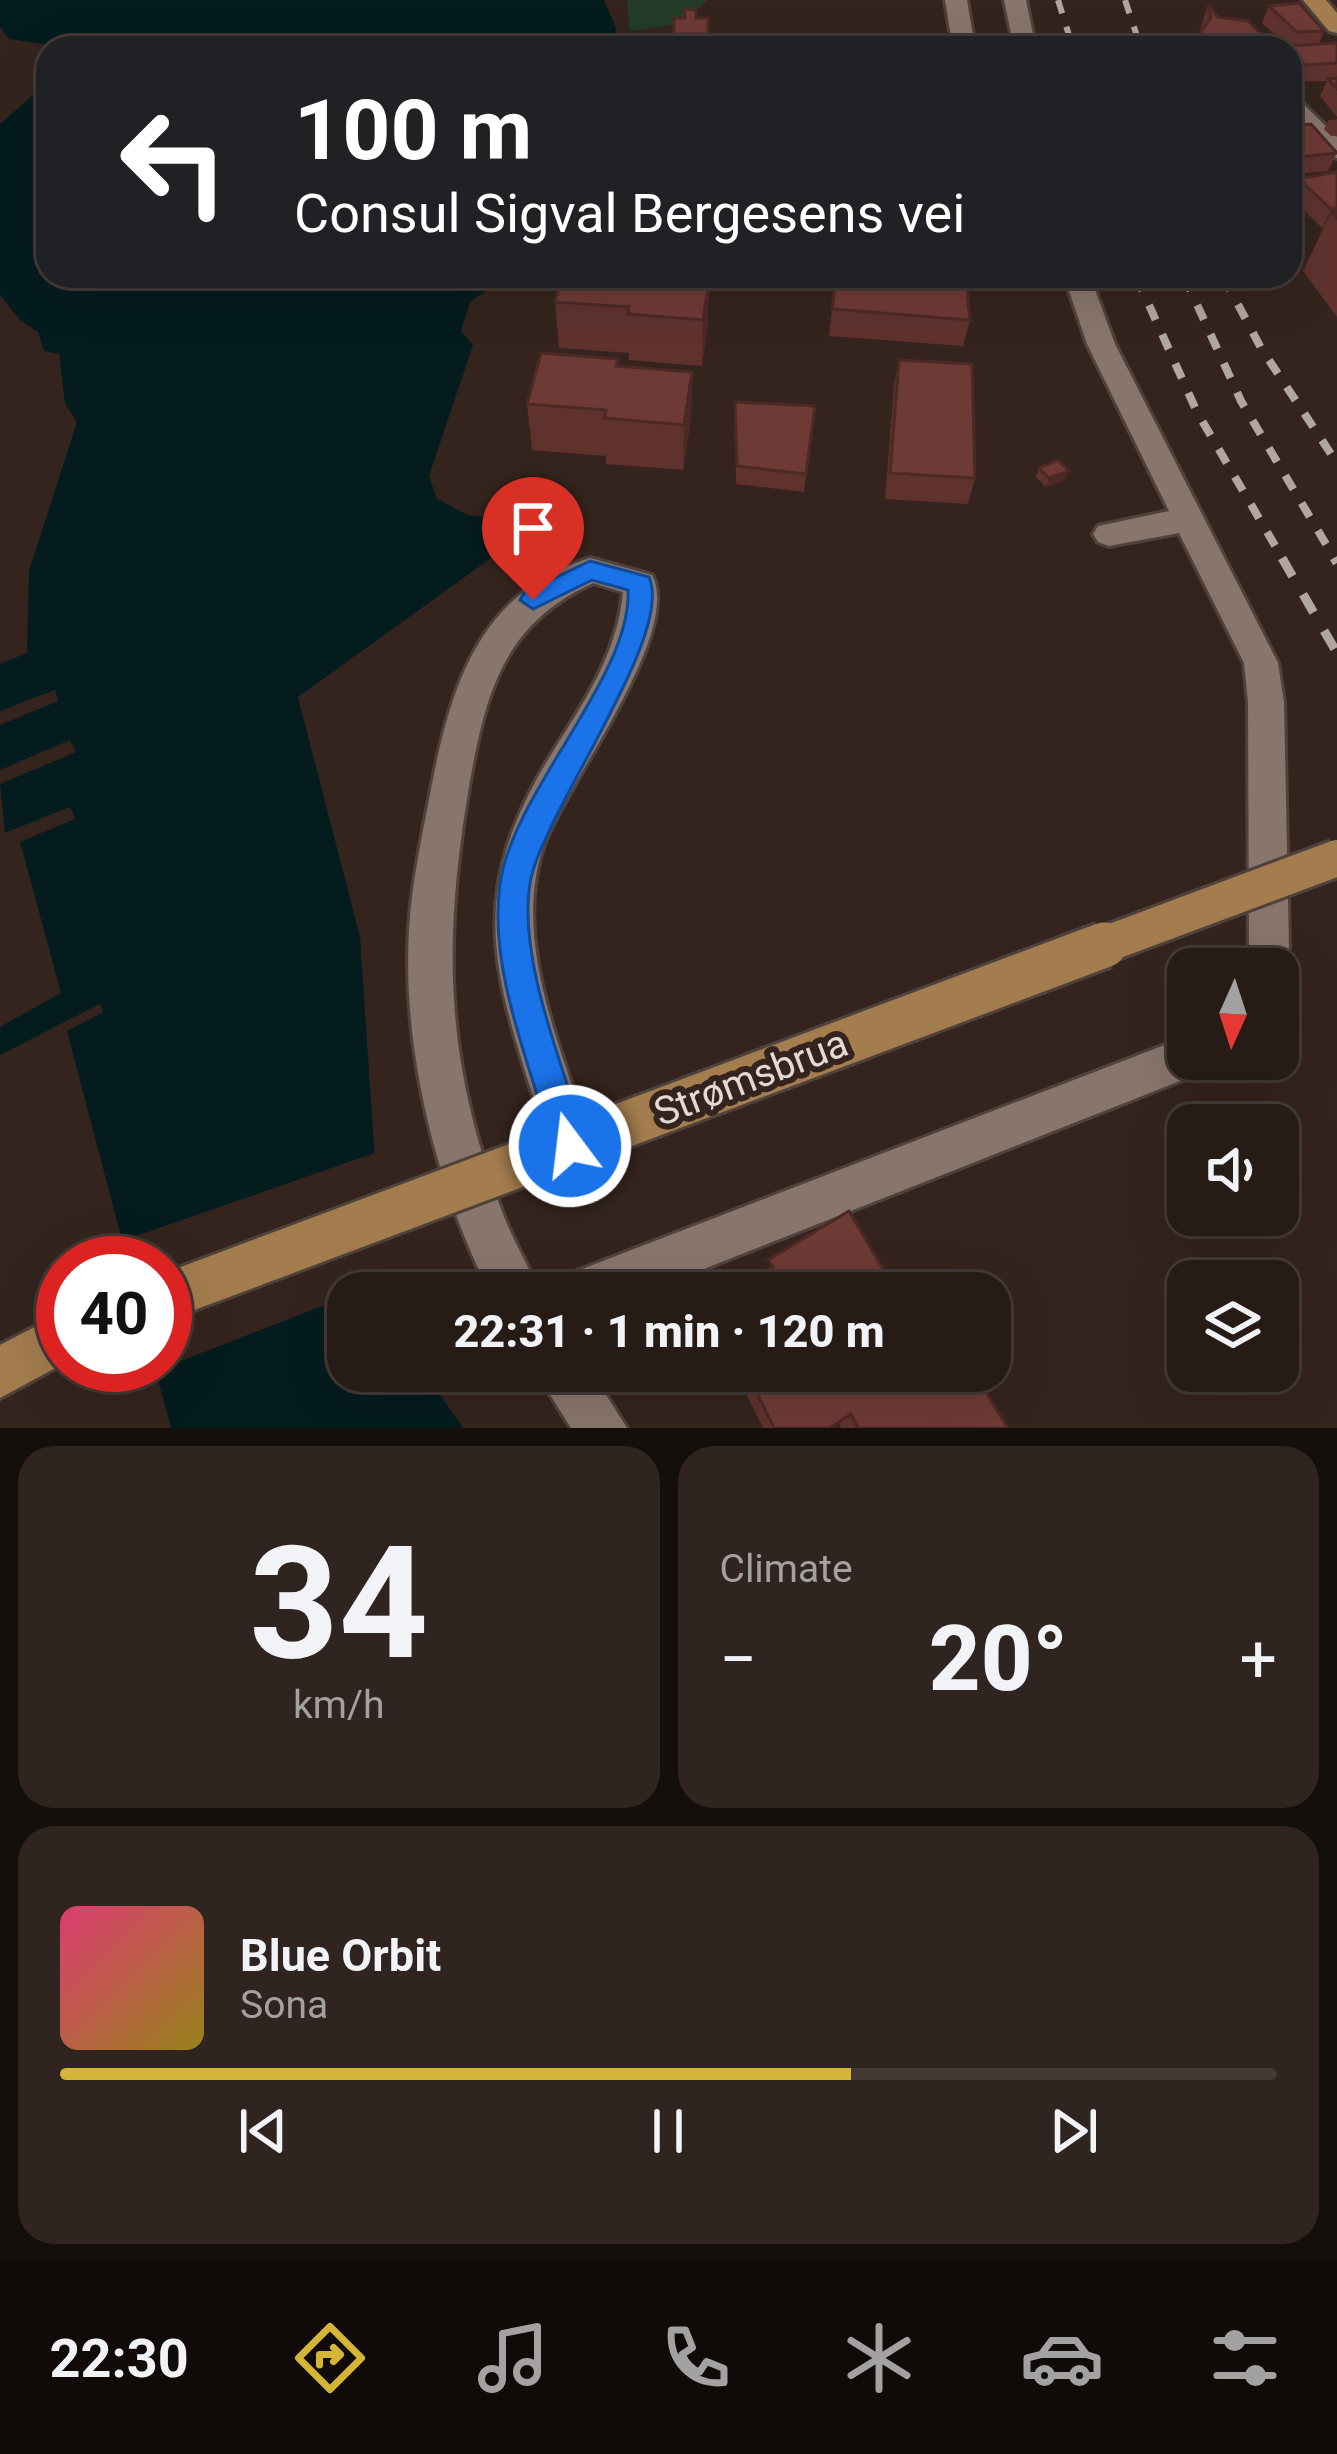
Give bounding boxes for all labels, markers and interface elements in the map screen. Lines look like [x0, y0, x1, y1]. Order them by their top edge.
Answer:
text: 100 m [294, 81, 532, 180]
icon: left [96, 84, 252, 240]
text: Consul Sigval Bergesens vei [294, 182, 965, 245]
pin [482, 477, 584, 600]
icon: arrive [500, 495, 566, 561]
north arrow [1167, 948, 1299, 1080]
map controls [1167, 948, 1299, 1392]
street label: Strømsbrua [648, 1020, 854, 1136]
position arrow [507, 1083, 633, 1209]
button: sound [1167, 1104, 1299, 1236]
speed limit sign: 40 [36, 1236, 192, 1392]
button: layers [1167, 1260, 1299, 1392]
text: 22:31 · 1 min · 120 m [453, 1305, 885, 1358]
text: 34 [249, 1512, 428, 1695]
text: Climate [720, 1546, 853, 1592]
text: 20° [929, 1607, 1068, 1712]
text: − [720, 1621, 757, 1698]
text: + [1240, 1621, 1277, 1698]
text: km/h [293, 1682, 385, 1728]
text: Blue Orbit [240, 1929, 441, 1982]
text: Sona [240, 1982, 328, 2028]
icon: previous [230, 2098, 296, 2164]
icon: pause [635, 2098, 701, 2164]
icon: next [1041, 2098, 1107, 2164]
icon: directions [288, 2316, 372, 2400]
icon: music [471, 2316, 555, 2400]
icon: phone [654, 2316, 738, 2400]
icon: climate [837, 2316, 921, 2400]
icon: car [1020, 2316, 1104, 2400]
icon: filters [1203, 2316, 1287, 2400]
text: 22:30 [50, 2327, 189, 2390]

